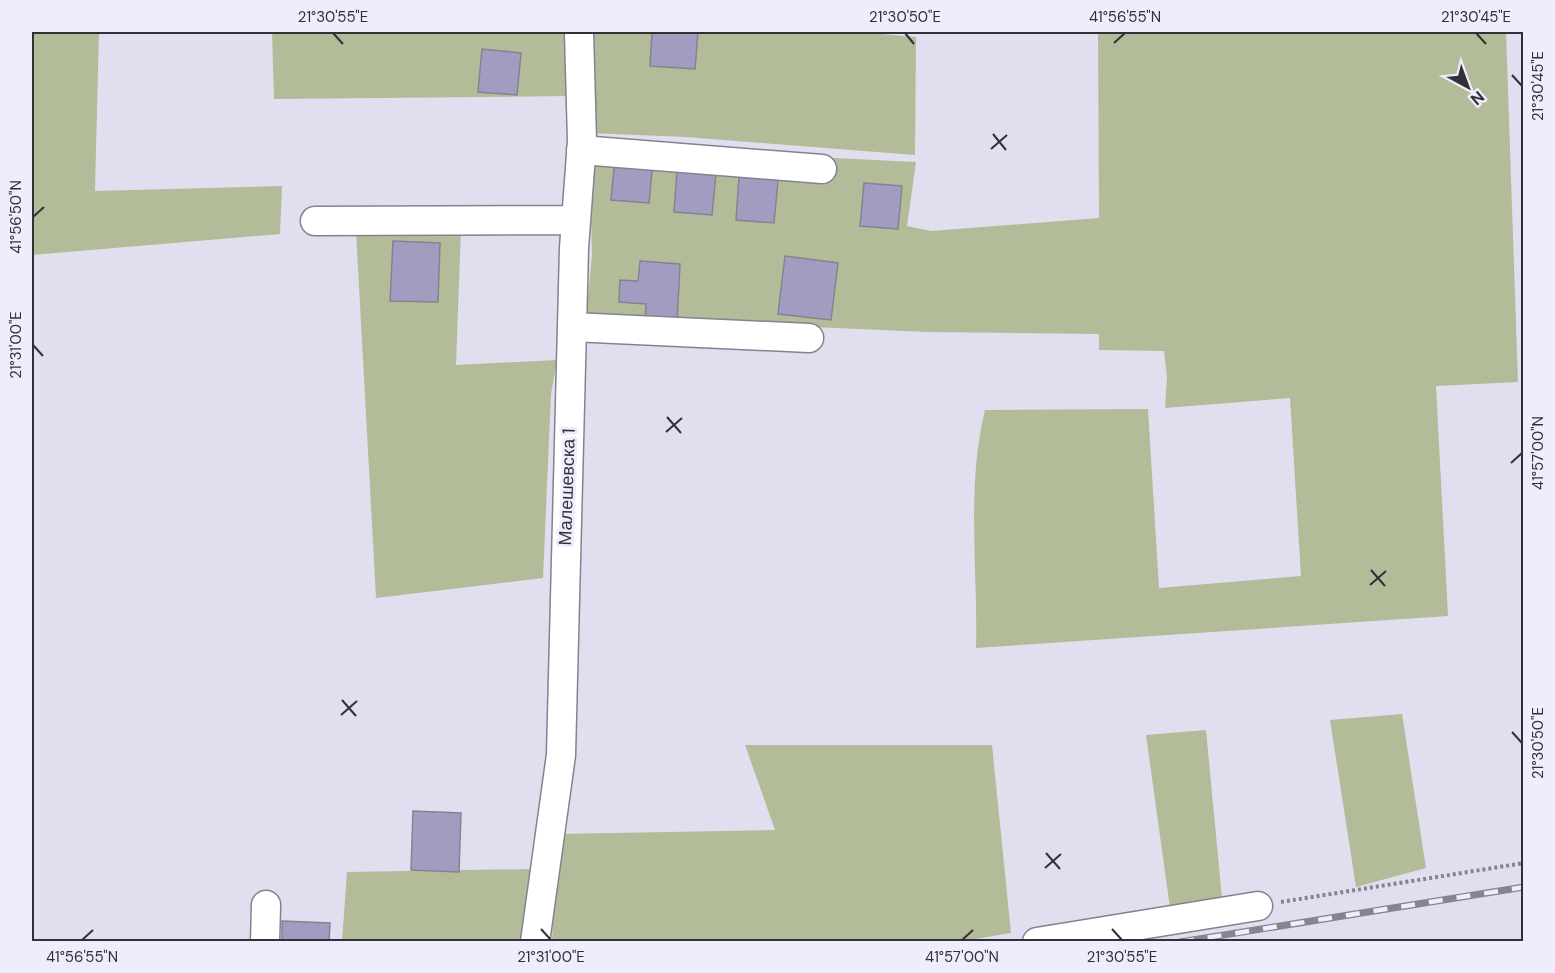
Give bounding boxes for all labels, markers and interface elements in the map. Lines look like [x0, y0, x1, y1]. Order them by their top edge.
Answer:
text: 21°30'55"E [298, 7, 368, 27]
text: 21°30'50"E [869, 7, 941, 27]
text: 41°56'55"N [1089, 7, 1161, 27]
text: 21°30'45"E [1441, 7, 1511, 27]
text: 21°30'45"E [1528, 51, 1548, 121]
north arrow [1438, 57, 1498, 117]
text: N [1466, 86, 1489, 110]
text: 41°56'50"N [6, 180, 26, 254]
text: 21°31'00"E [6, 311, 26, 379]
text: 41°57'00"N [1528, 416, 1548, 490]
street label: Малешевска 1 [553, 428, 581, 546]
text: 21°30'50"E [1528, 707, 1548, 779]
text: 41°56'55"N [46, 947, 118, 967]
text: 21°31'00"E [517, 947, 585, 967]
text: 41°57'00"N [925, 947, 999, 967]
text: 21°30'55"E [1087, 947, 1157, 967]

